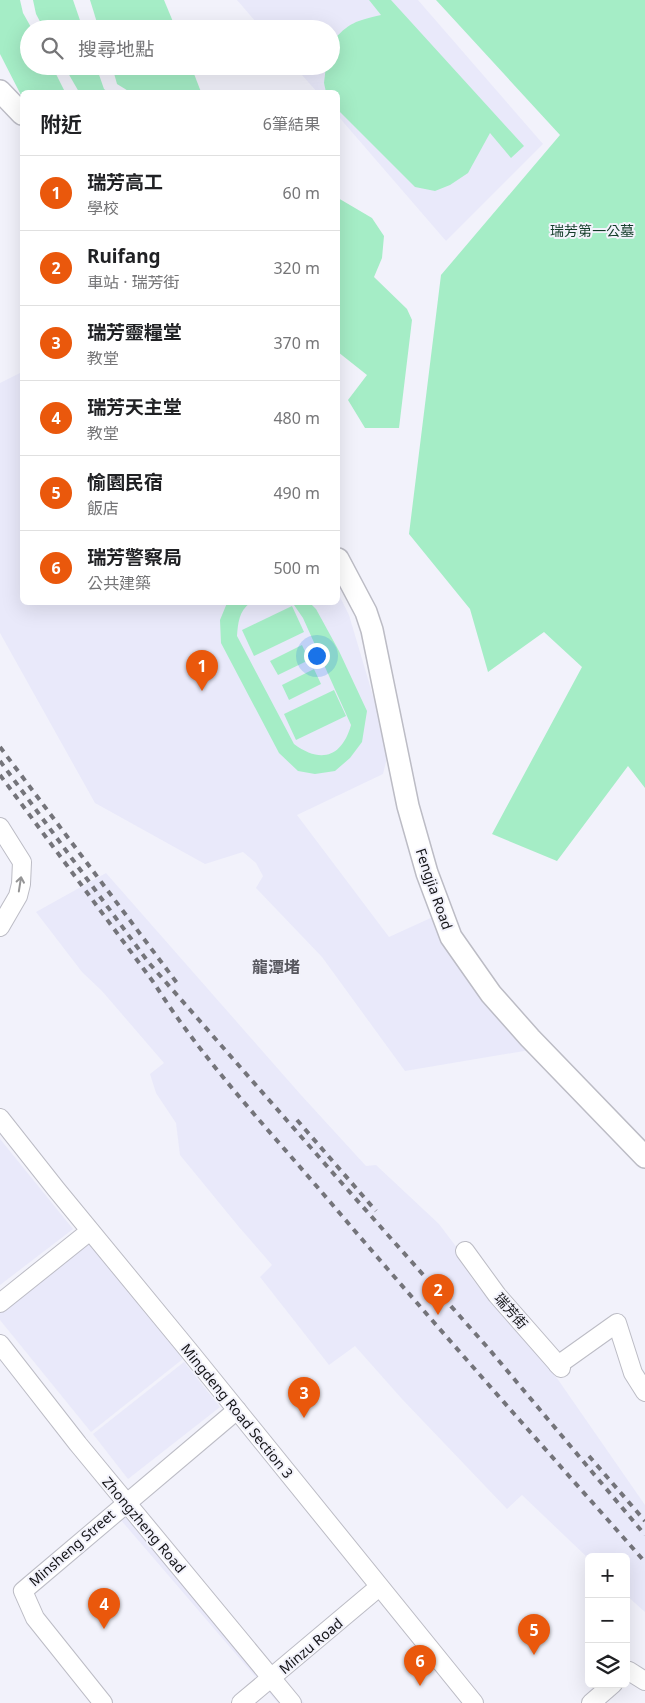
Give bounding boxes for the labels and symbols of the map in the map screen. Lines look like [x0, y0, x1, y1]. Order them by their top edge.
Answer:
park label: 瑞芳第一公墓 [550, 221, 634, 240]
your location [304, 643, 330, 669]
pin: 1 [186, 650, 218, 691]
street label: Fengjia Road [412, 846, 457, 932]
one-way arrow [16, 876, 26, 892]
district label: 龍潭堵 [252, 956, 300, 978]
pin: 2 [422, 1274, 454, 1315]
street label: 瑞芳街 [490, 1289, 532, 1333]
street label: Mingdeng Road Section 3 [177, 1339, 298, 1482]
pin: 3 [288, 1377, 320, 1418]
street label: Zhongzheng Road [99, 1473, 190, 1577]
street label: Minsheng Street [25, 1505, 119, 1590]
pin: 4 [88, 1588, 120, 1629]
street label: Minzu Road [275, 1613, 346, 1678]
pin: 5 [518, 1614, 550, 1655]
pin: 6 [404, 1645, 436, 1686]

